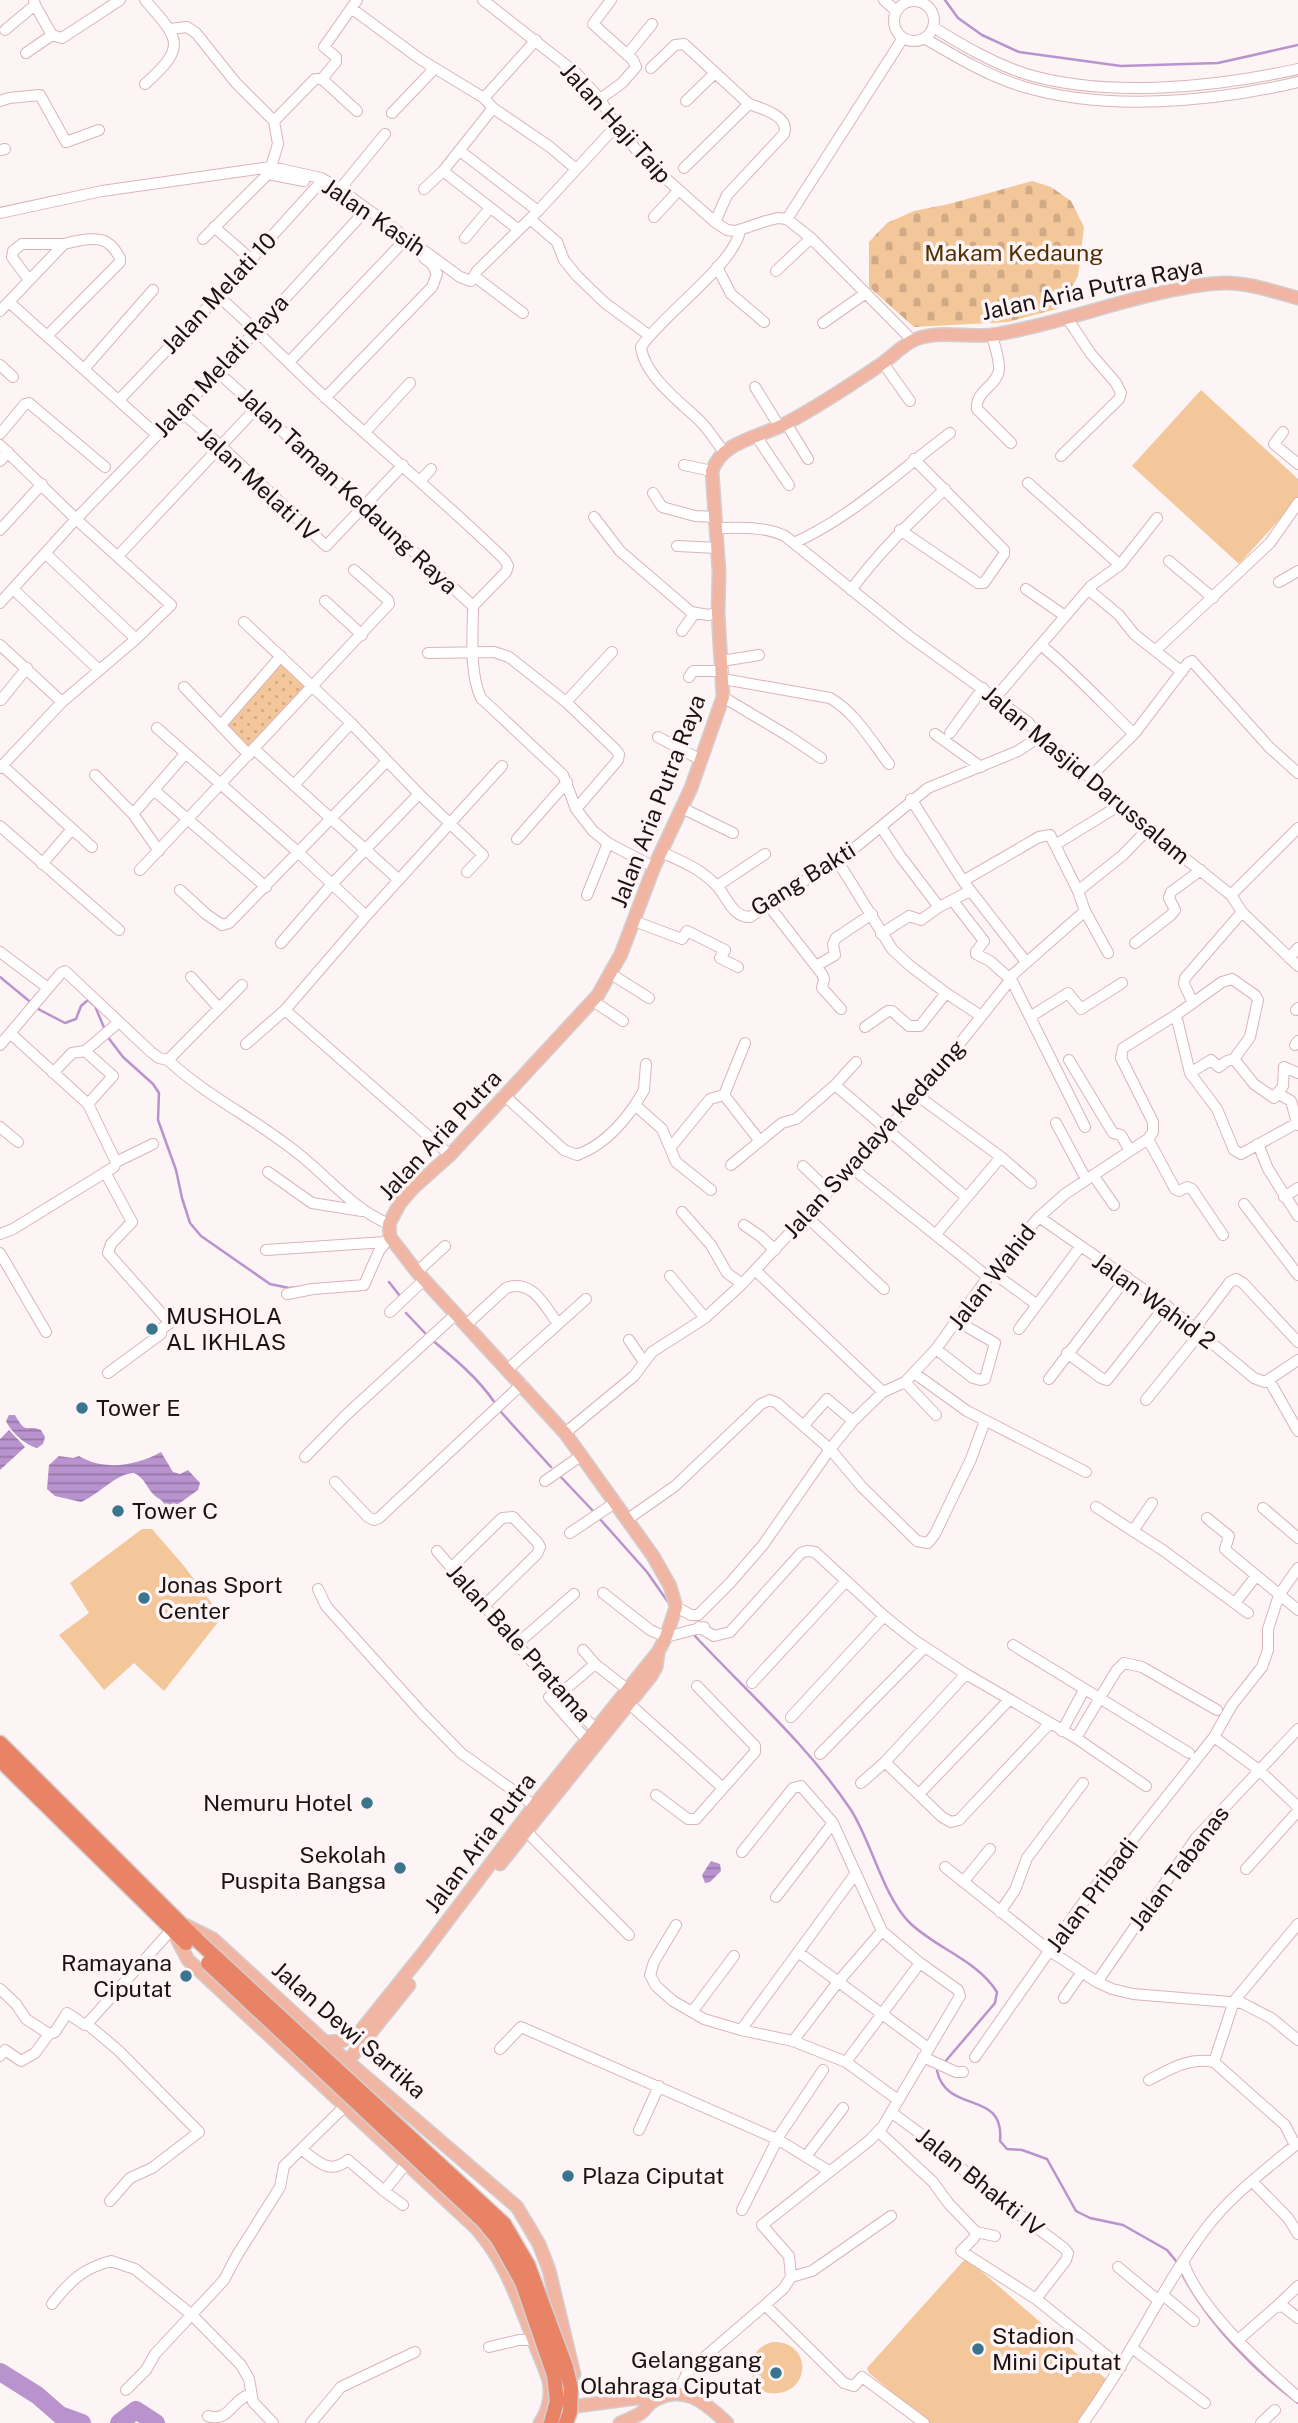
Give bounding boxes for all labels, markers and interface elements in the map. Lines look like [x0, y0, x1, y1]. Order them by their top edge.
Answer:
street label: Jalan Haji Taip [555, 57, 677, 188]
street label: Jalan Kasih [317, 172, 431, 261]
street label: Jalan Melati 10 [156, 226, 282, 359]
park label: Makam Kedaung [924, 239, 1104, 266]
street label: Jalan Aria Putra Raya [979, 252, 1205, 325]
street label: Jalan Melati Raya [148, 289, 294, 443]
street label: Jalan Taman Kedaung Raya [233, 382, 464, 599]
street label: Jalan Melati IV [193, 421, 324, 546]
street label: Jalan Masjid Darussalam [977, 680, 1195, 869]
street label: Jalan Aria Putra Raya [605, 691, 711, 911]
street label: Gang Bakti [745, 836, 860, 921]
street label: Jalan Swadaya Kedaung [777, 1034, 970, 1244]
street label: Jalan Aria Putra [373, 1064, 507, 1205]
street label: Jalan Wahid [942, 1219, 1041, 1335]
street label: Jalan Wahid 2 [1088, 1247, 1221, 1354]
place label: MUSHOLA AL IKHLAS [166, 1302, 286, 1355]
marker: MUSHOLA AL IKHLAS [144, 1321, 160, 1337]
place label: Tower E [96, 1394, 181, 1421]
marker: Tower E [74, 1400, 90, 1416]
place label: Tower C [132, 1497, 218, 1524]
marker: Tower C [110, 1503, 126, 1519]
street label: Jalan Bale Pratama [442, 1558, 597, 1727]
place label: Jonas Sport Center [158, 1571, 283, 1624]
marker: Jonas Sport Center [136, 1590, 152, 1606]
street label: Jalan Aria Putra [418, 1768, 541, 1918]
place label: Nemuru Hotel [203, 1789, 353, 1816]
marker: Nemuru Hotel [359, 1795, 375, 1811]
street label: Jalan Tabanas [1123, 1800, 1234, 1935]
street label: Jalan Pribadi [1040, 1832, 1143, 1957]
place label: Sekolah Puspita Bangsa [220, 1841, 386, 1894]
marker: Sekolah Puspita Bangsa [392, 1860, 408, 1876]
place label: Ramayana Ciputat [61, 1949, 172, 2002]
street label: Jalan Dewi Sartika [267, 1955, 432, 2104]
marker: Ramayana Ciputat [178, 1968, 194, 1984]
street label: Jalan Bhakti IV [911, 2122, 1050, 2241]
place label: Plaza Ciputat [582, 2162, 724, 2189]
marker: Plaza Ciputat [560, 2168, 576, 2184]
place label: Stadion Mini Ciputat [992, 2322, 1122, 2375]
marker: Stadion Mini Ciputat [970, 2341, 986, 2357]
place label: Gelanggang Olahraga Ciputat [580, 2346, 762, 2399]
marker: Gelanggang Olahraga Ciputat [768, 2365, 784, 2381]

